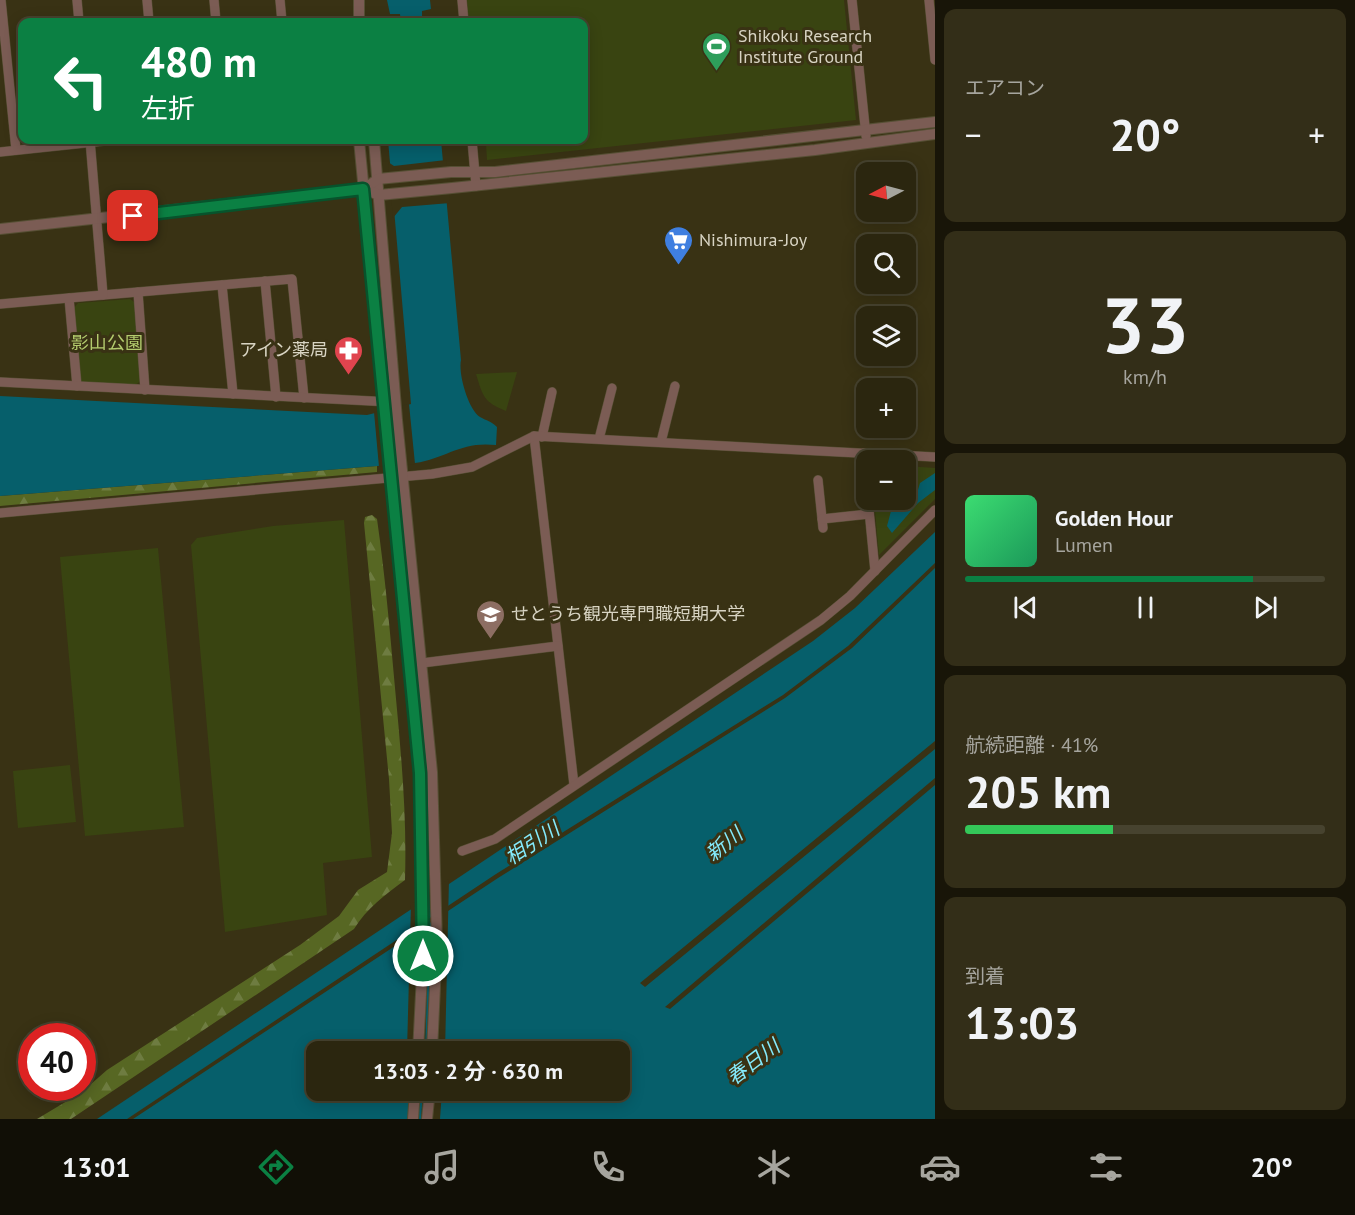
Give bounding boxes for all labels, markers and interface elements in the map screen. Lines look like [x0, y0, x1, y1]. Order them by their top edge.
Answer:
place label: Shikoku Research Institute Ground [738, 24, 872, 68]
sports icon: Shikoku Research Institute Ground [701, 30, 733, 72]
text: 480 m [141, 34, 257, 89]
icon: left [42, 42, 120, 120]
text: エアコン [965, 75, 1045, 101]
text: 左折 [141, 91, 195, 125]
text: 20° [1110, 105, 1180, 163]
text: − [965, 113, 982, 156]
text: + [1308, 113, 1325, 156]
north arrow [856, 162, 916, 222]
map controls [856, 162, 916, 510]
pin [107, 190, 158, 241]
icon: arrive [116, 199, 149, 232]
supermarket icon: Nishimura-Joy [662, 224, 694, 266]
place label: Nishimura-Joy [699, 228, 808, 251]
button: search [856, 234, 916, 294]
text: 33 [1101, 274, 1189, 375]
button: layers [856, 306, 916, 366]
park label: 影山公園 [71, 331, 143, 354]
pharmacy icon: アイン薬局 [333, 334, 365, 376]
place label: アイン薬局 [239, 338, 328, 361]
text: km/h [1123, 364, 1167, 390]
button: + [856, 378, 916, 438]
button: − [856, 450, 916, 510]
text: Golden Hour [1055, 504, 1173, 532]
text: Lumen [1055, 532, 1113, 558]
icon: previous [1009, 591, 1042, 624]
icon: pause [1129, 591, 1162, 624]
icon: next [1249, 591, 1282, 624]
school or university icon: せとうち観光専門職短期大学 [474, 598, 506, 640]
place label: せとうち観光専門職短期大学 [511, 602, 745, 625]
text: 航続距離 · 41% [965, 732, 1098, 758]
text: 205 km [965, 762, 1111, 820]
water label: 相引川 [500, 815, 566, 870]
water label: 新川 [700, 820, 749, 867]
position arrow [391, 924, 455, 988]
text: 到着 [965, 963, 1005, 989]
text: 13:03 [965, 993, 1079, 1051]
speed limit sign: 40 [18, 1023, 96, 1101]
water label: 春日川 [721, 1032, 786, 1090]
text: 13:03 · 2 分 · 630 m [373, 1057, 563, 1085]
icon: directions [255, 1146, 297, 1188]
icon: music [421, 1146, 463, 1188]
icon: phone [587, 1146, 629, 1188]
icon: climate [753, 1146, 795, 1188]
icon: car [919, 1146, 961, 1188]
icon: filters [1085, 1146, 1127, 1188]
text: 13:01 [62, 1150, 131, 1184]
text: 20° [1251, 1150, 1293, 1184]

